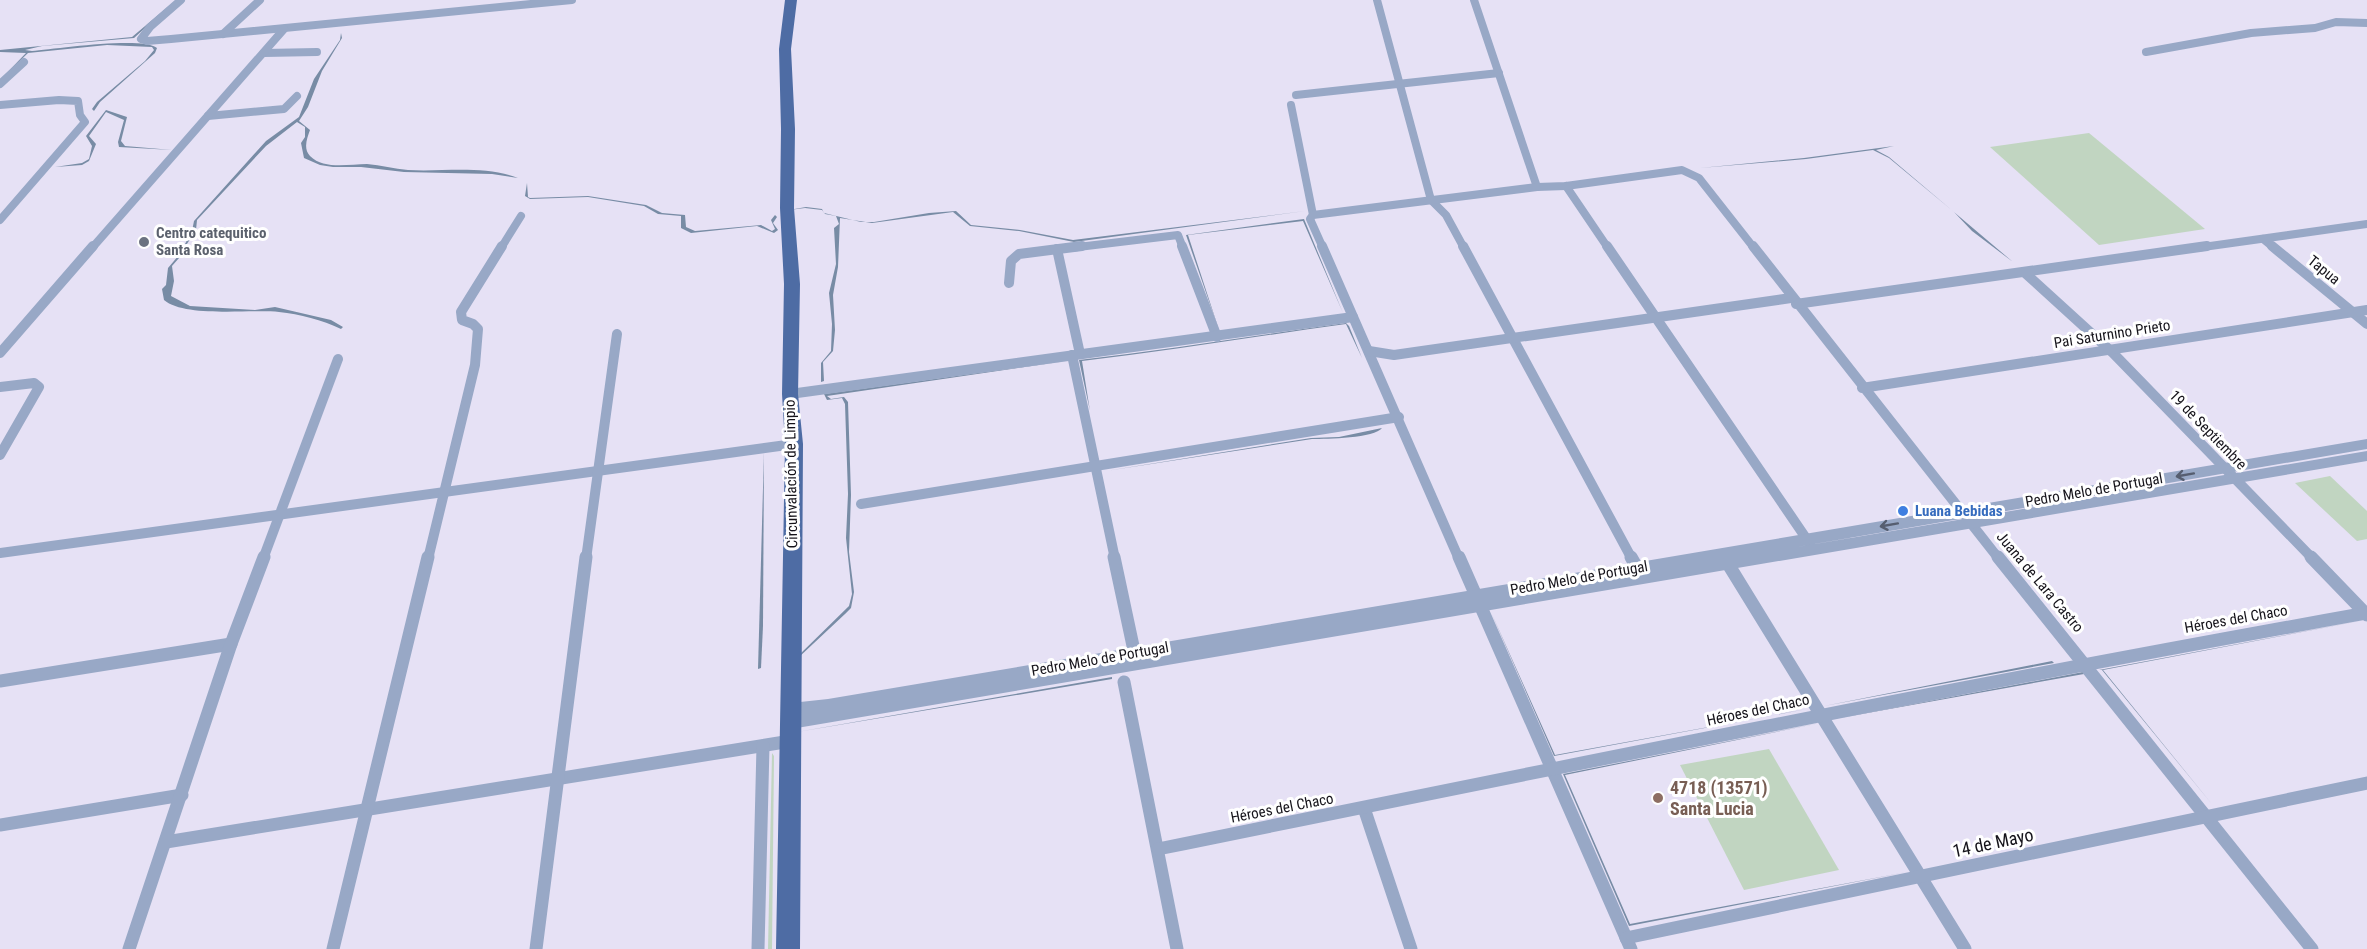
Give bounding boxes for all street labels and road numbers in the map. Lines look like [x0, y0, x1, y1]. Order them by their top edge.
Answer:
street label: Tapua [2304, 252, 2344, 288]
street label: Pai Saturnino Prieto [2052, 316, 2172, 352]
street label: 19 de Septiembre [2166, 387, 2250, 473]
street label: Circunvalación de Limpio [781, 399, 801, 549]
street label: Pedro Melo de Portugal [2024, 469, 2164, 511]
street label: Juana de Lara Castro [1993, 528, 2087, 636]
street label: Pedro Melo de Portugal [1509, 557, 1649, 599]
street label: Héroes del Chaco [2183, 601, 2289, 637]
street label: Pedro Melo de Portugal [1030, 638, 1170, 680]
street label: Héroes del Chaco [1705, 690, 1811, 730]
street label: Héroes del Chaco [1229, 789, 1335, 827]
street label: 14 de Mayo [1951, 824, 2035, 861]

